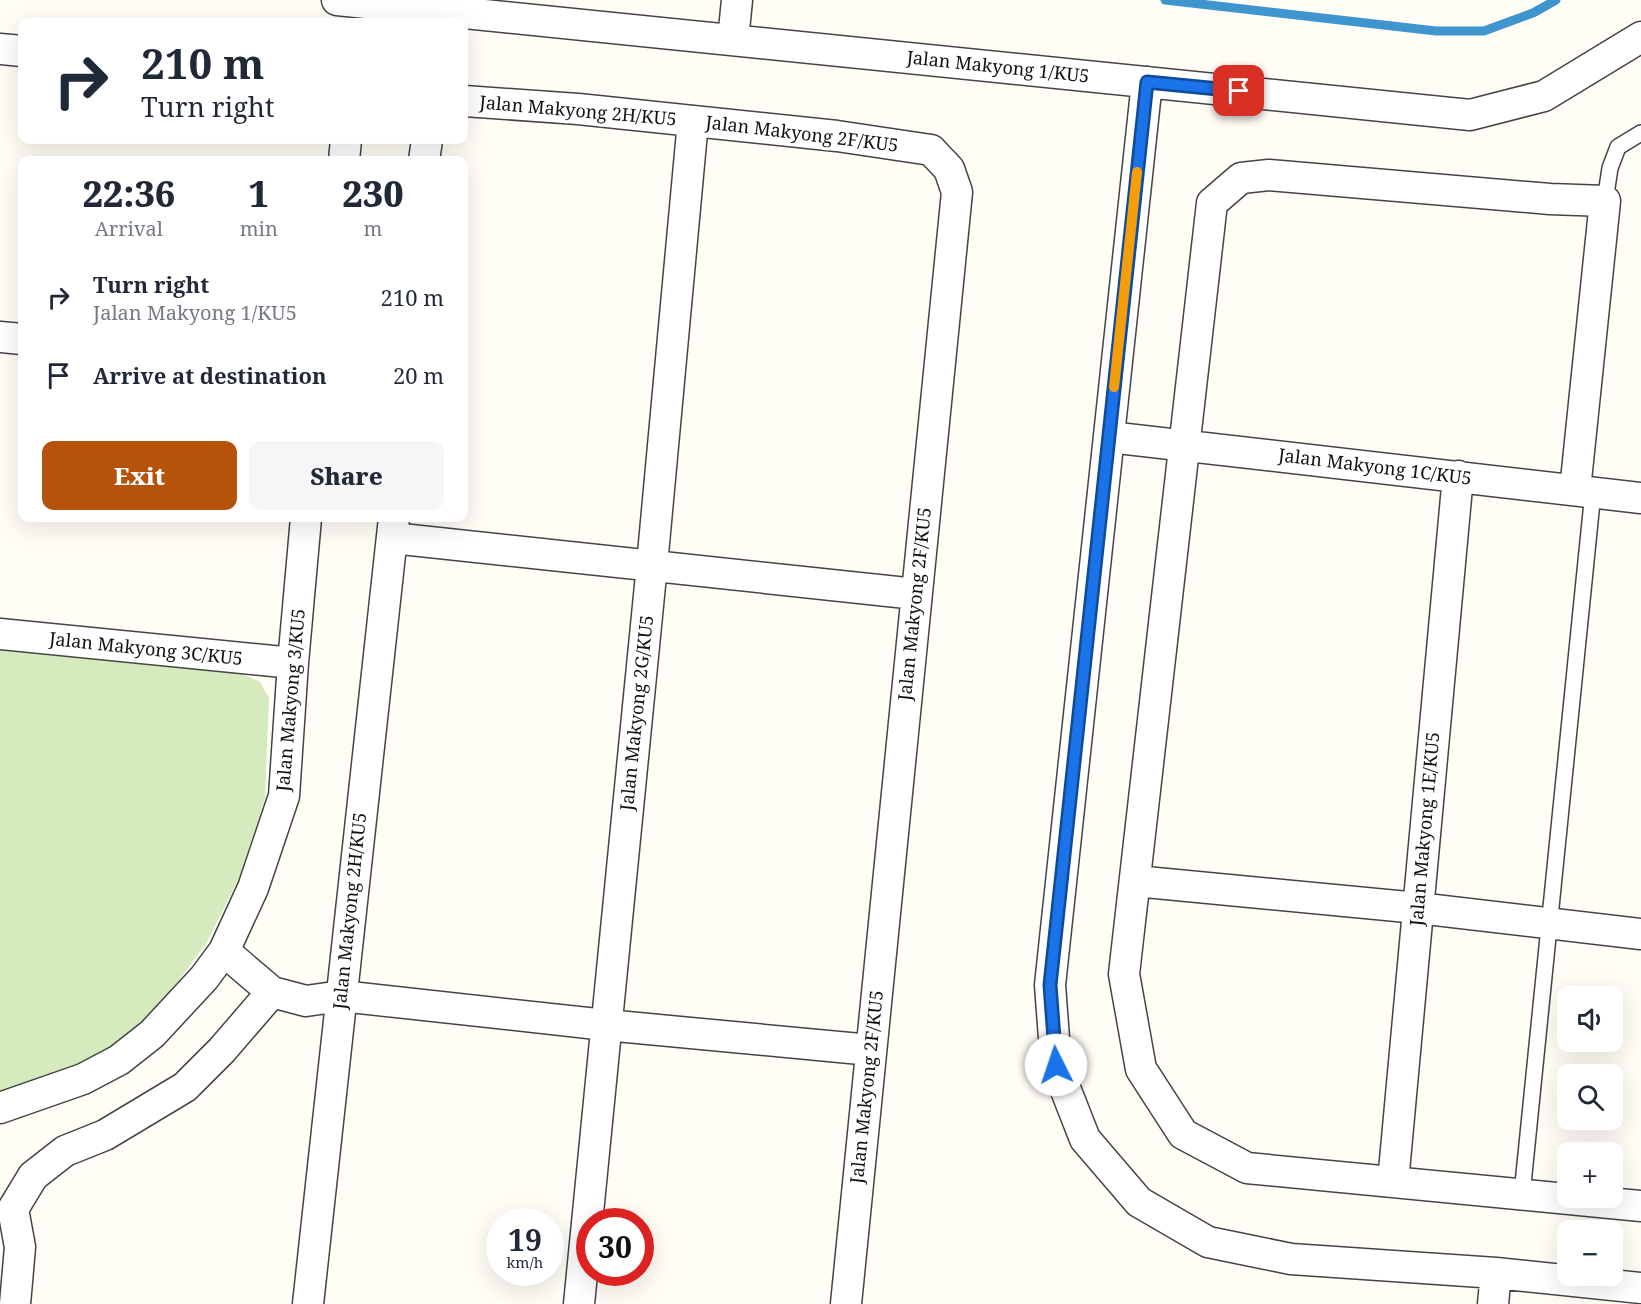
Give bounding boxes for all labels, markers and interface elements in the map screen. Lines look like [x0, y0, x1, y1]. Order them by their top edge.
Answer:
text: 210 m [141, 34, 265, 91]
icon: right [42, 42, 120, 120]
street label: Jalan Makyong 1/KU5 [905, 44, 1091, 88]
pin [1213, 65, 1264, 116]
icon: arrive [1222, 74, 1255, 107]
text: Turn right [141, 88, 274, 125]
street label: Jalan Makyong 2H/KU5 [478, 89, 678, 131]
street label: Jalan Makyong 2F/KU5 [703, 109, 900, 157]
text: 22:36 [82, 169, 175, 218]
text: 1 [249, 169, 269, 218]
text: 230 [342, 169, 404, 218]
text: Arrival [95, 215, 163, 242]
text: min [240, 215, 278, 242]
text: m [364, 215, 382, 242]
text: Turn right [93, 269, 209, 299]
icon: right [42, 281, 75, 314]
text: 210 m [381, 282, 444, 312]
text: Jalan Makyong 1/KU5 [93, 299, 297, 326]
icon: arrive [42, 359, 75, 392]
text: Arrive at destination [93, 360, 327, 390]
text: 20 m [393, 360, 444, 390]
button: Exit [42, 441, 237, 510]
button: Share [249, 441, 444, 510]
street label: Jalan Makyong 1C/KU5 [1276, 442, 1473, 490]
street label: Jalan Makyong 2F/KU5 [892, 506, 936, 703]
street label: Jalan Makyong 3/KU5 [270, 607, 310, 793]
street label: Jalan Makyong 2G/KU5 [614, 614, 658, 813]
street label: Jalan Makyong 3C/KU5 [47, 626, 244, 670]
street label: Jalan Makyong 1E/KU5 [1403, 731, 1444, 928]
street label: Jalan Makyong 2H/KU5 [327, 811, 371, 1011]
map controls [1557, 986, 1623, 1286]
button: sound [1557, 986, 1623, 1052]
street label: Jalan Makyong 2F/KU5 [844, 989, 888, 1186]
position arrow [1024, 1033, 1088, 1097]
button: search [1557, 1064, 1623, 1130]
button: + [1557, 1142, 1623, 1208]
speed limit sign: 30 [576, 1208, 654, 1286]
text: 19 [508, 1219, 542, 1260]
button: − [1557, 1220, 1623, 1286]
text: km/h [507, 1252, 543, 1272]

